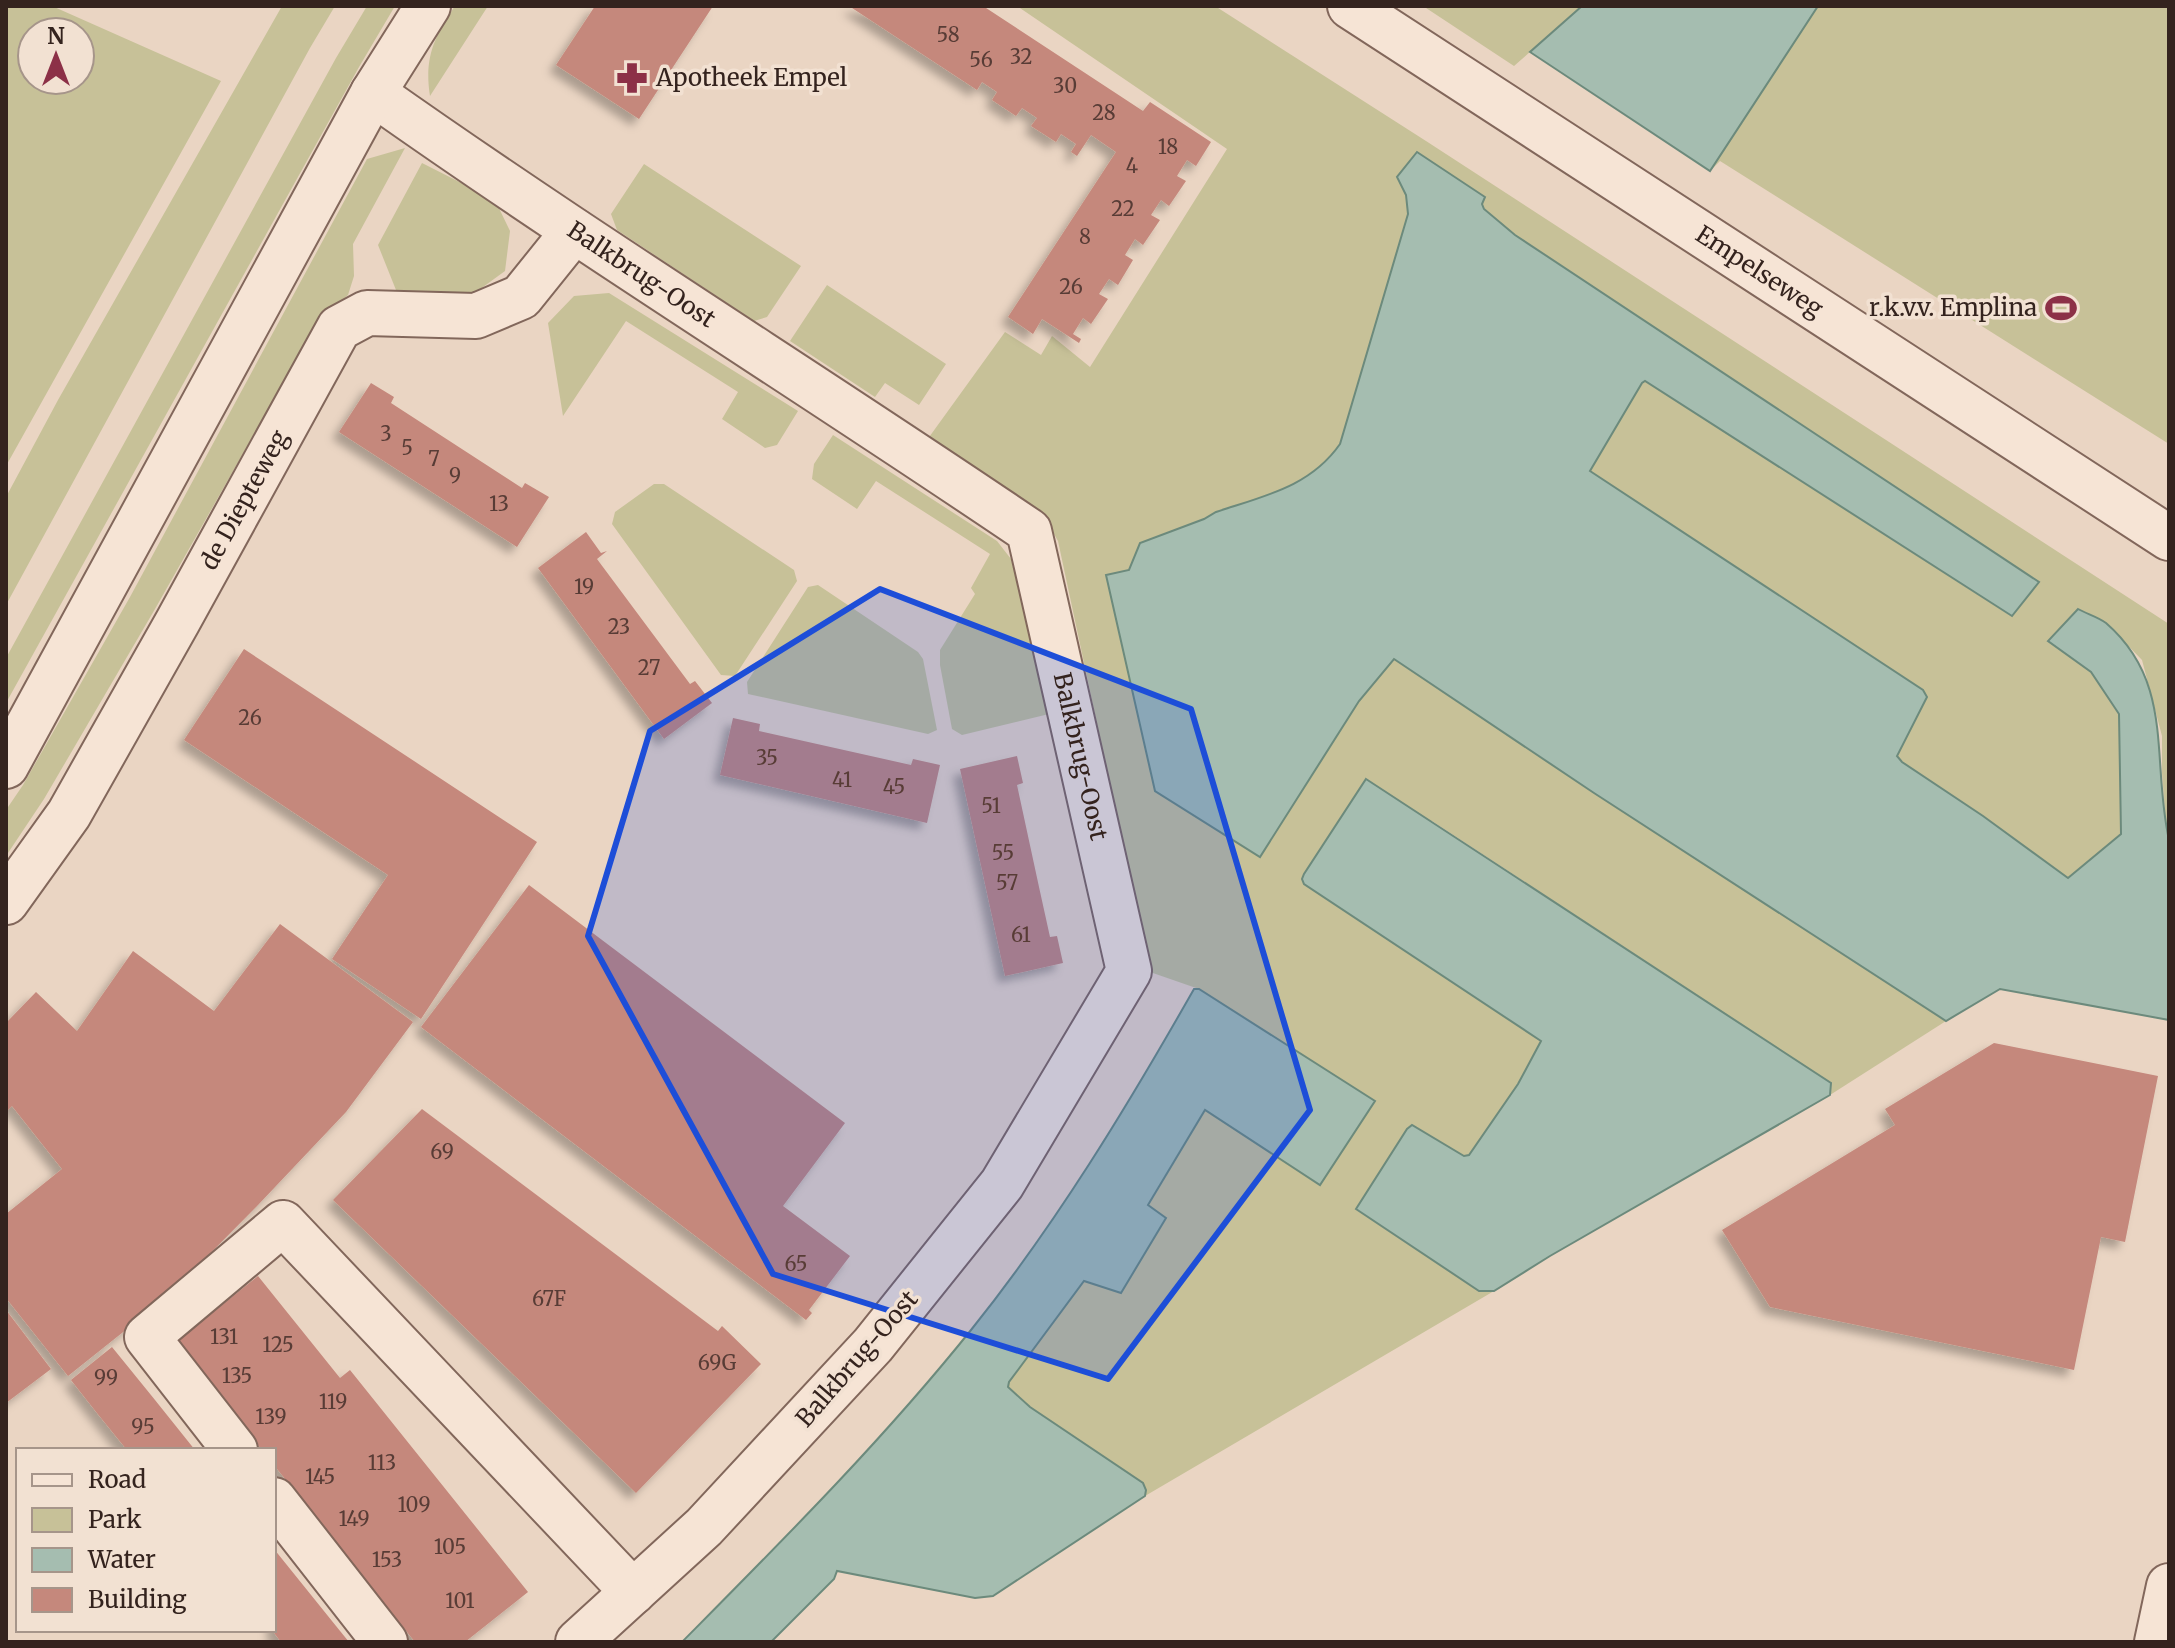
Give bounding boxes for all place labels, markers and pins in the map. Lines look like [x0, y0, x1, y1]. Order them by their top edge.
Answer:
pharmacy icon: Apotheek Empel [615, 61, 649, 95]
place label: Apotheek Empel [655, 62, 847, 93]
sports icon: r.k.v.v. Emplina [2044, 291, 2078, 325]
place label: r.k.v.v. Emplina [1869, 292, 2037, 323]

